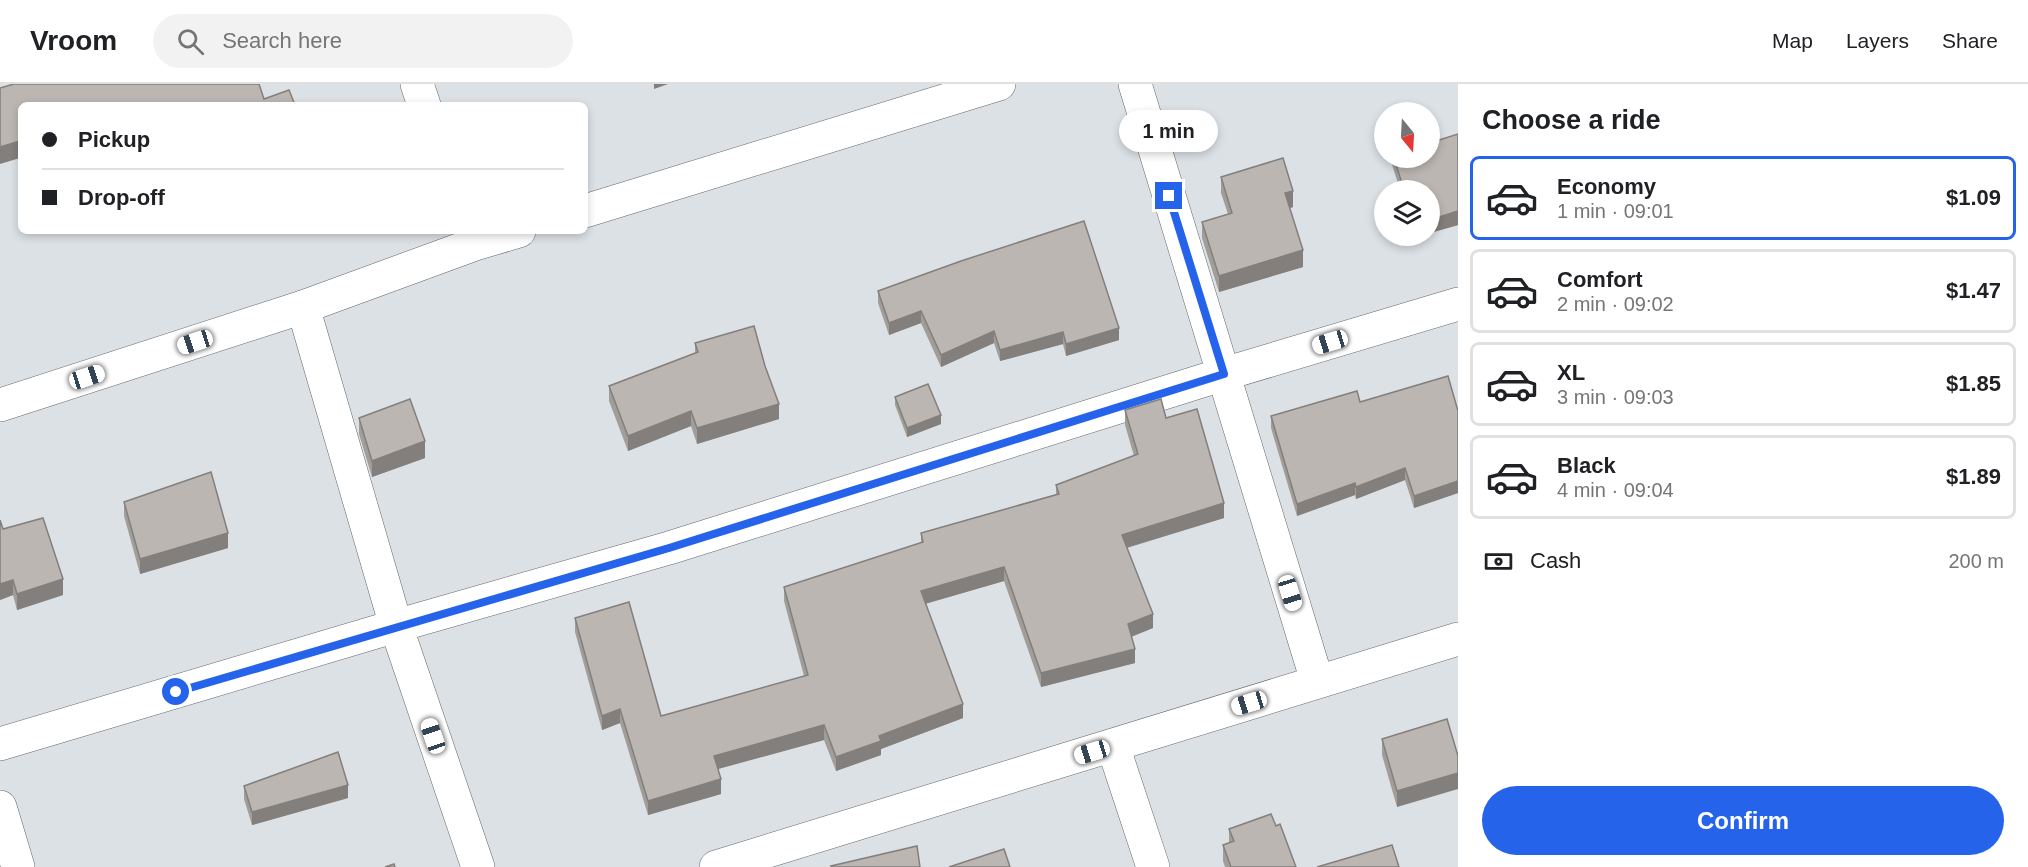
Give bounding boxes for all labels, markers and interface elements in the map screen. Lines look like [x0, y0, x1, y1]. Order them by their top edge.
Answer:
search box [153, 14, 573, 68]
text: Vroom [30, 25, 117, 56]
icon: search [174, 25, 207, 58]
text: Search here [222, 28, 342, 53]
text: Map [1772, 29, 1813, 52]
text: Layers [1846, 29, 1909, 52]
text: Share [1942, 29, 1998, 52]
north arrow [1374, 102, 1440, 168]
map controls [1374, 102, 1440, 246]
text: Choose a ride [1482, 105, 1661, 135]
callout: 1 min [1120, 109, 1218, 151]
text: 1 min [1142, 120, 1195, 142]
text: Pickup [78, 127, 150, 152]
icon: car [1485, 171, 1539, 225]
text: Economy [1557, 174, 1656, 199]
button: layers [1374, 180, 1440, 246]
route end [1155, 182, 1182, 209]
text: Drop-off [78, 185, 165, 210]
text: $1.09 [1946, 185, 2001, 210]
text: 1 min · 09:01 [1557, 200, 1674, 222]
icon: car [1485, 264, 1539, 318]
text: Comfort [1557, 267, 1643, 292]
text: $1.47 [1946, 278, 2001, 303]
text: 2 min · 09:02 [1557, 293, 1674, 315]
car [175, 328, 215, 356]
car [1310, 328, 1350, 356]
icon: car [1485, 357, 1539, 411]
text: XL [1557, 360, 1585, 385]
car [67, 363, 107, 391]
text: $1.85 [1946, 371, 2001, 396]
text: 3 min · 09:03 [1557, 386, 1674, 408]
icon: car [1485, 450, 1539, 504]
text: Black [1557, 453, 1616, 478]
text: $1.89 [1946, 464, 2001, 489]
text: 4 min · 09:04 [1557, 479, 1674, 501]
icon: cash [1482, 545, 1515, 578]
text: Cash [1530, 548, 1581, 573]
text: 200 m [1948, 550, 2004, 572]
car [1276, 573, 1304, 613]
route start [162, 678, 189, 705]
car [1229, 689, 1269, 717]
car [419, 716, 447, 756]
car [1072, 738, 1112, 766]
button: Confirm [1482, 786, 2004, 855]

